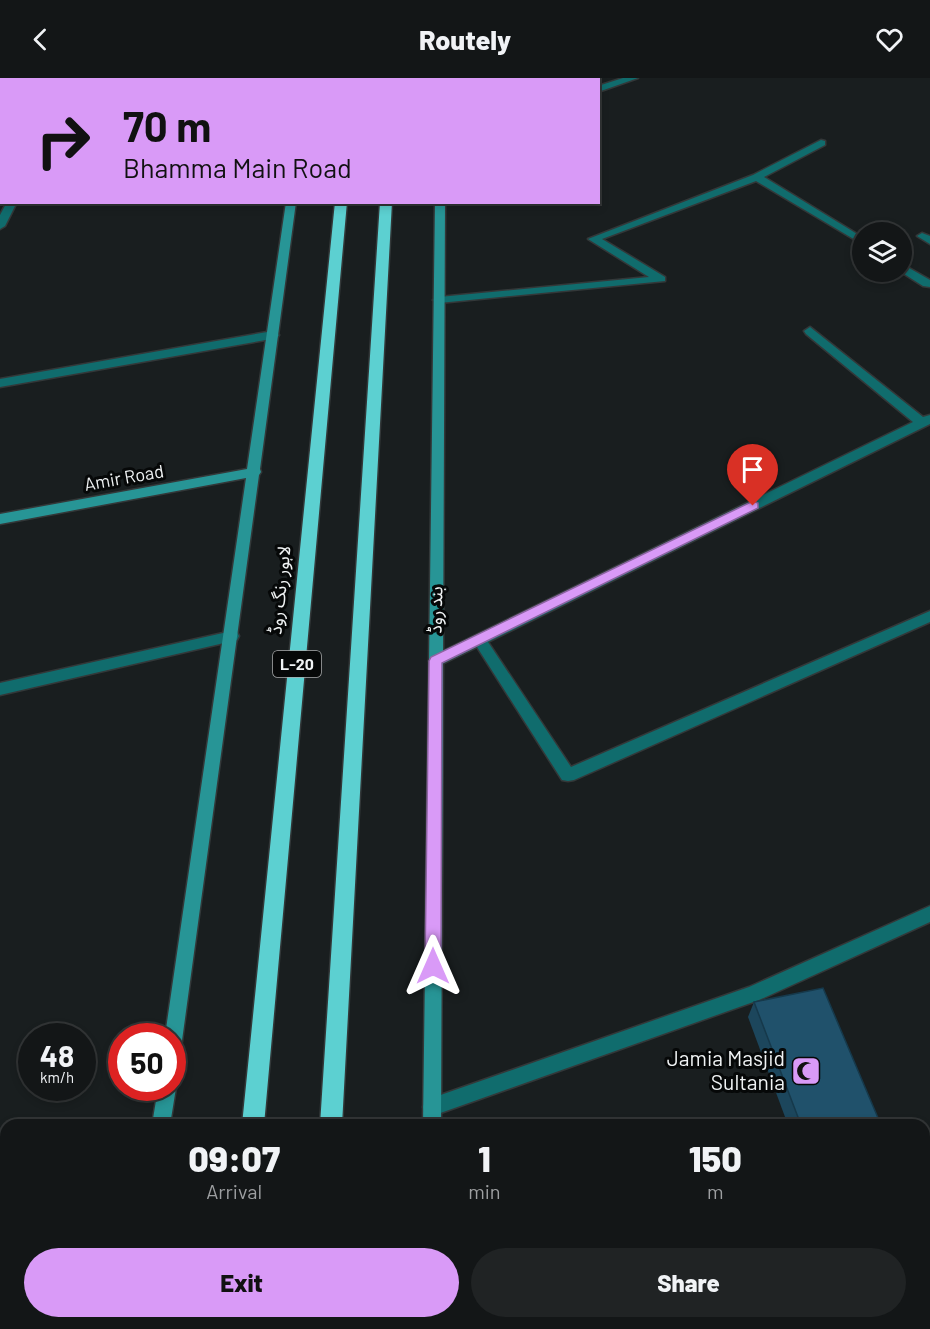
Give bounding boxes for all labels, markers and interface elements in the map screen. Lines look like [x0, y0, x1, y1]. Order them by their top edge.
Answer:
icon: back [24, 23, 57, 56]
text: Routely [419, 23, 511, 55]
icon: heart [873, 23, 906, 56]
text: 70 m [123, 100, 211, 150]
icon: right [24, 102, 102, 180]
text: Bhamma Main Road [123, 151, 352, 183]
map controls [852, 222, 912, 282]
button: layers [852, 222, 912, 282]
pin [727, 444, 778, 506]
icon: arrive [736, 453, 769, 486]
street label: Amir Road [82, 459, 165, 495]
street label: لاہور رنگ روڈ [263, 544, 296, 636]
street label: بند روڈ [424, 586, 447, 634]
road number: L-20 [273, 651, 321, 677]
position arrow [401, 934, 465, 998]
speed limit sign: 50 [108, 1023, 186, 1101]
text: 48 [40, 1037, 74, 1073]
place label: Jamia Masjid Sultania [667, 1045, 785, 1094]
mosque icon: Jamia Masjid Sultania [790, 1055, 822, 1087]
text: km/h [40, 1068, 74, 1086]
text: 09:07 [188, 1136, 280, 1179]
text: 1 [478, 1136, 491, 1179]
text: 150 [689, 1136, 742, 1179]
text: Arrival [206, 1179, 262, 1203]
text: min [468, 1179, 501, 1203]
text: m [707, 1179, 724, 1203]
button: Exit [24, 1248, 459, 1317]
button: Share [471, 1248, 906, 1317]

